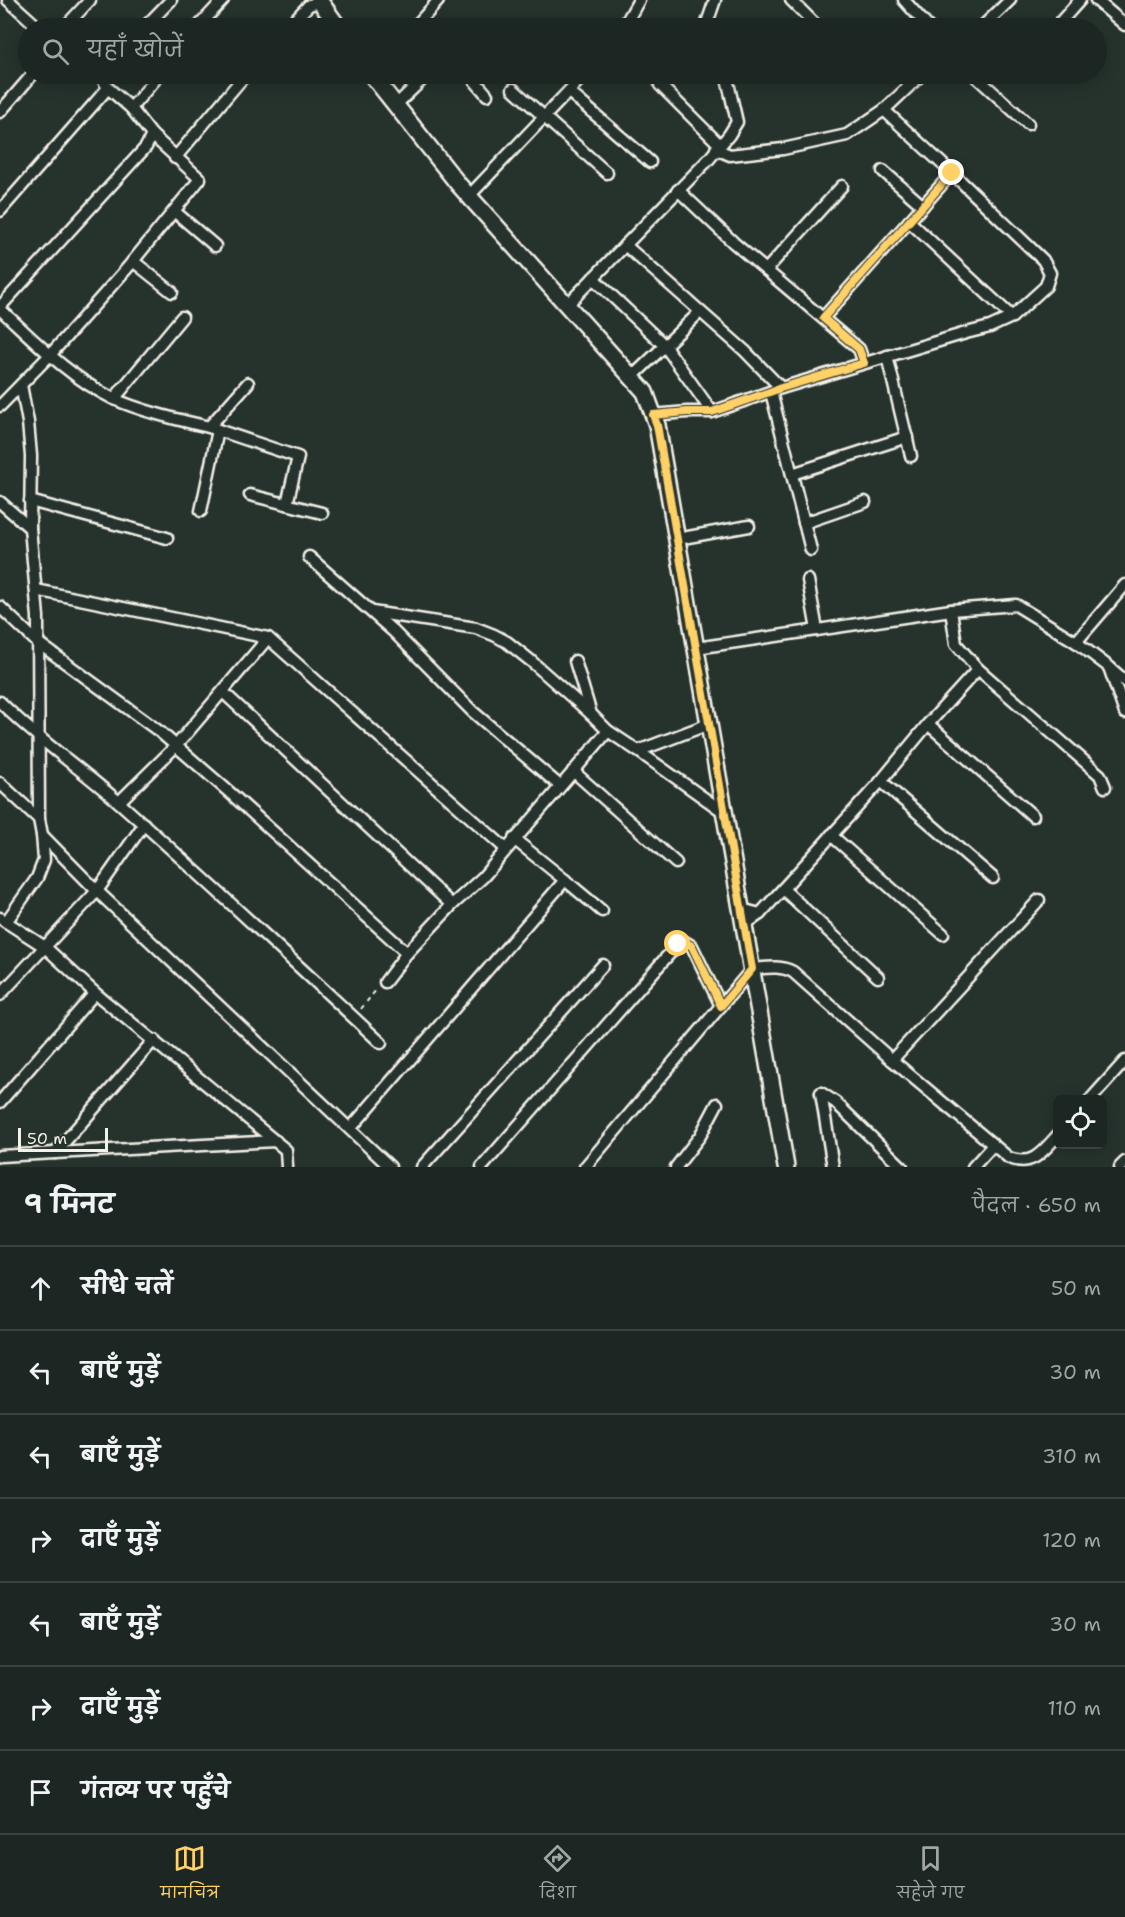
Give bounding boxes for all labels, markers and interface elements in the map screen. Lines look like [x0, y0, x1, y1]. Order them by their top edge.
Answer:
search box [18, 18, 1107, 84]
icon: search [39, 35, 72, 68]
text: यहाँ खोजें [87, 35, 183, 64]
route end [938, 159, 964, 185]
route start [664, 930, 690, 956]
map controls [1053, 1095, 1107, 1149]
button: locate [1053, 1095, 1107, 1149]
scale bar [18, 1125, 108, 1152]
text: 50 m [27, 1128, 67, 1149]
text: 9 मिनट [24, 1186, 114, 1221]
text: पैदल · 650 m [972, 1192, 1101, 1218]
icon: ahead [24, 1272, 57, 1305]
text: सीधे चलें [81, 1272, 173, 1301]
text: 50 m [1051, 1275, 1101, 1301]
icon: left [24, 1356, 57, 1389]
text: बाएँ मुड़ें [81, 1356, 160, 1385]
text: 30 m [1049, 1359, 1101, 1385]
icon: left [24, 1440, 57, 1473]
text: बाएँ मुड़ें [81, 1440, 160, 1469]
text: 310 m [1042, 1443, 1101, 1469]
icon: right [24, 1524, 57, 1557]
text: दाएँ मुड़ें [81, 1524, 160, 1553]
text: 120 m [1042, 1527, 1101, 1553]
icon: left [24, 1608, 57, 1641]
text: बाएँ मुड़ें [81, 1608, 160, 1637]
text: 30 m [1049, 1611, 1101, 1637]
icon: right [24, 1692, 57, 1725]
text: दाएँ मुड़ें [81, 1692, 160, 1721]
text: 110 m [1047, 1695, 1101, 1721]
icon: arrive [24, 1776, 57, 1809]
text: गंतव्य पर पहुँचे [81, 1776, 230, 1805]
tab: मानचित्र [160, 1842, 219, 1910]
tab: दिशा [540, 1842, 576, 1910]
tab: सहेजे गए [897, 1842, 965, 1910]

